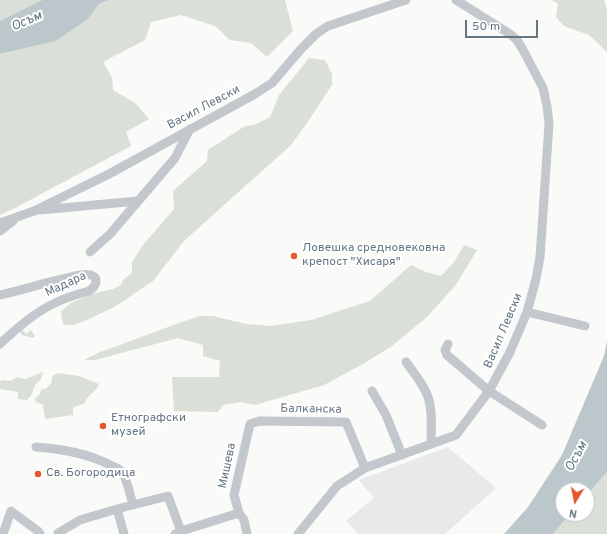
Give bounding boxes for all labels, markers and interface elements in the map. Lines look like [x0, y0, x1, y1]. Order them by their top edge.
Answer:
water label: Осъм [9, 8, 45, 36]
scale bar [467, 12, 540, 38]
text: 50 m [472, 19, 500, 35]
street label: Васил Левски [165, 83, 243, 133]
place label: Ловешка средновековна крепост "Хисаря" [302, 242, 445, 270]
marker: Ловешка средновековна крепост "Хисаря" [289, 251, 299, 261]
street label: Мадара [43, 269, 89, 301]
street label: Васил Левски [482, 291, 526, 371]
street label: Балканска [280, 402, 342, 418]
place label: Етнографски музей [111, 412, 186, 440]
marker: Етнографски музей [98, 421, 108, 431]
water label: Осъм [563, 439, 591, 475]
street label: Мишева [216, 442, 240, 490]
place label: Св. Богородица [46, 467, 135, 481]
marker: Св. Богородица [33, 469, 43, 479]
north arrow [555, 482, 595, 522]
text: N [568, 505, 578, 520]

